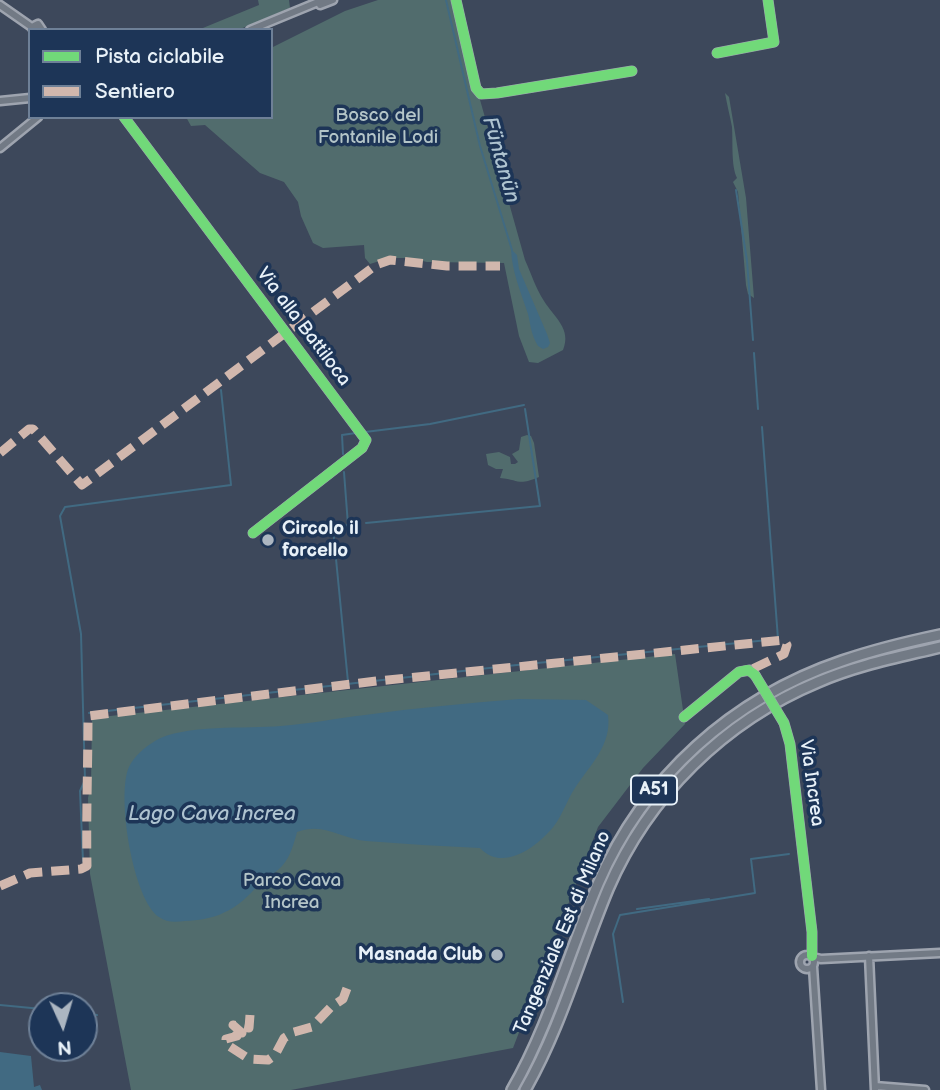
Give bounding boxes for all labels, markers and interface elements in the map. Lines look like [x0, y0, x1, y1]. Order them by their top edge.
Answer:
legend [28, 28, 273, 119]
text: Pista ciclabile [95, 44, 224, 69]
text: Sentiero [95, 79, 175, 104]
park label: Bosco del Fontanile Lodi [318, 105, 438, 149]
water label: Füntanün [476, 114, 524, 206]
street label: Via alla Battiloca [251, 263, 355, 391]
place label: Circolo il forcello [282, 518, 359, 562]
marker: Circolo il forcello [260, 532, 276, 548]
street label: Via Increa [794, 738, 828, 828]
road number: A51 [631, 776, 677, 804]
water label: Lago Cava Increa [128, 802, 296, 828]
street label: Tangenziale Est di Milano [510, 828, 616, 1038]
park label: Parco Cava Increa [243, 870, 341, 914]
place label: Masnada Club [358, 944, 483, 966]
marker: Masnada Club [489, 947, 505, 963]
north arrow [28, 992, 98, 1062]
text: N [56, 1034, 72, 1058]

